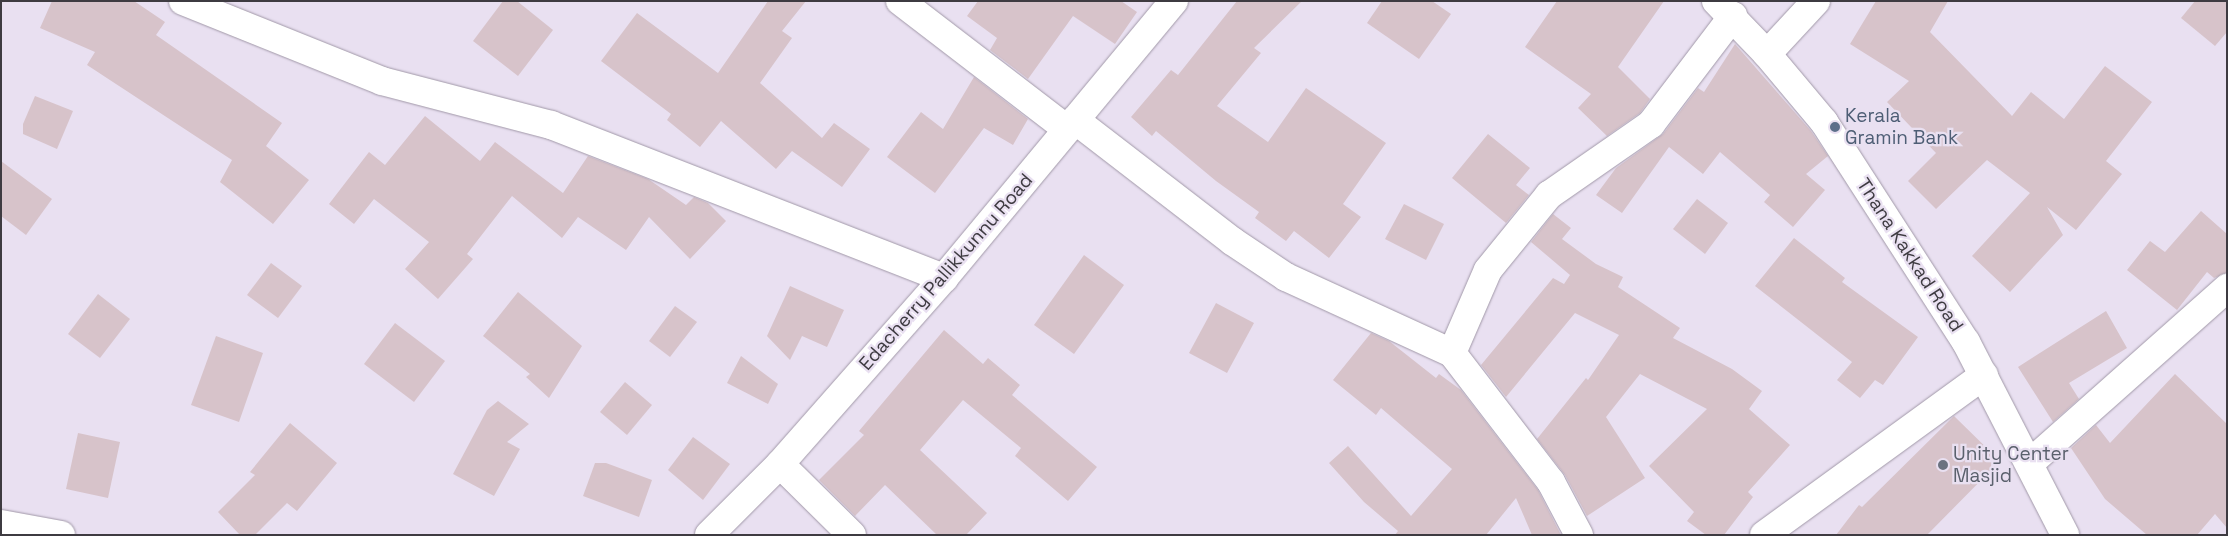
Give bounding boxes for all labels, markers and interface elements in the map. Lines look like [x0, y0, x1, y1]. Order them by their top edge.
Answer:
place label: Kerala Gramin Bank [1845, 105, 1958, 149]
marker: Kerala Gramin Bank [1829, 121, 1841, 133]
street label: Edacherry Pallikkunnu Road [854, 169, 1038, 375]
street label: Thana Kakkad Road [1852, 174, 1968, 336]
place label: Unity Center Masjid [1953, 443, 2069, 487]
marker: Unity Center Masjid [1937, 459, 1949, 471]

